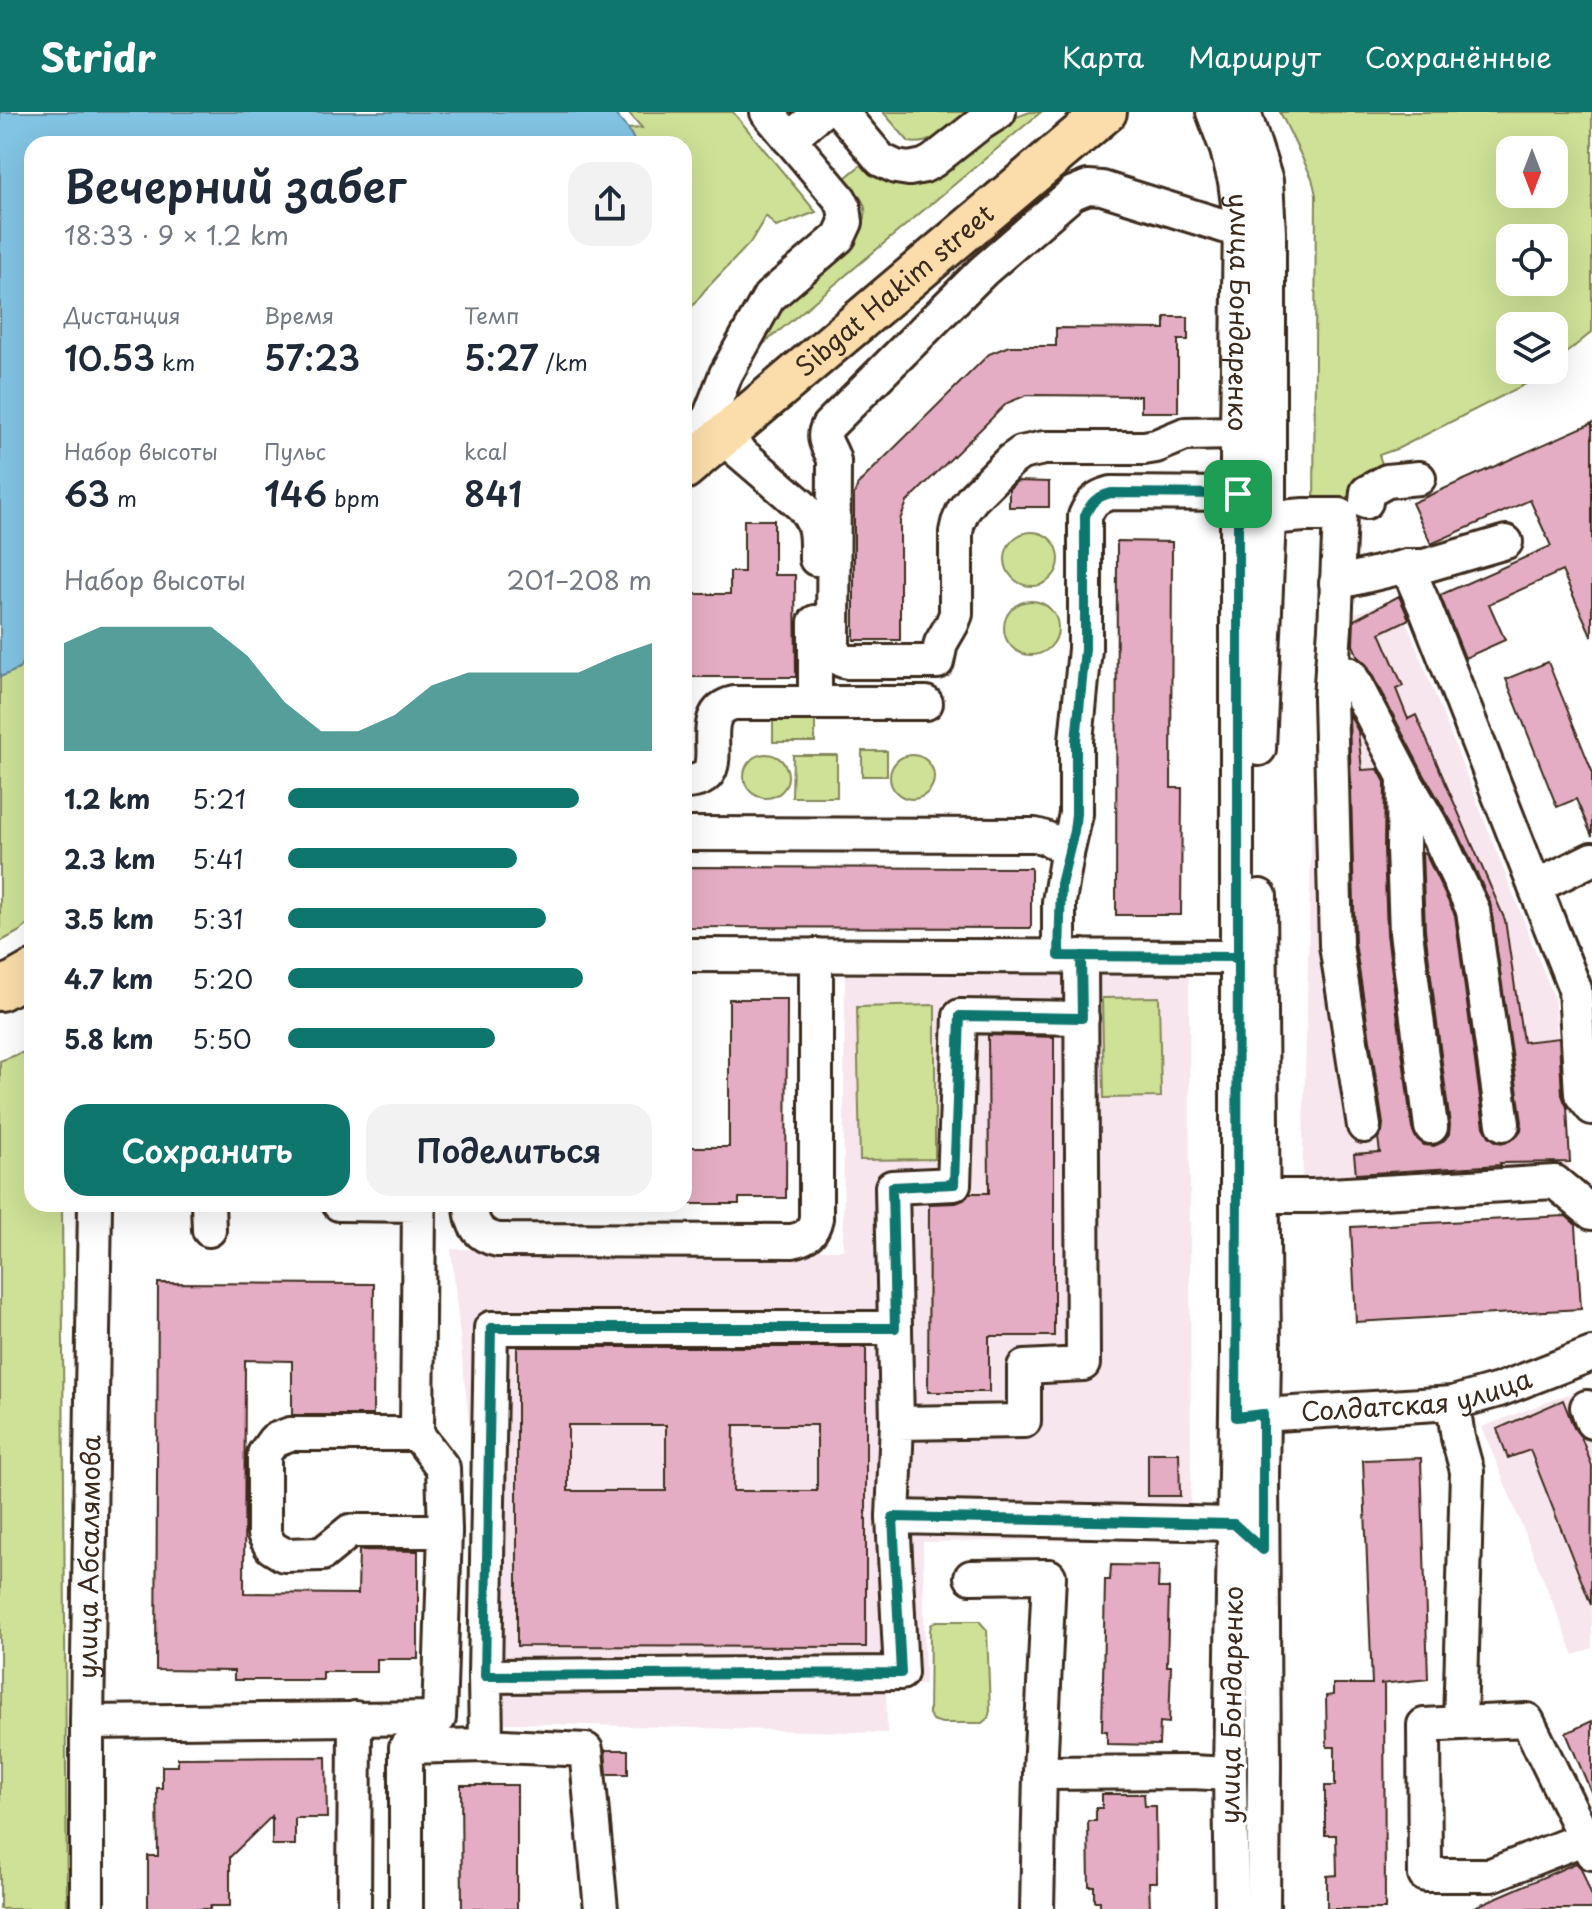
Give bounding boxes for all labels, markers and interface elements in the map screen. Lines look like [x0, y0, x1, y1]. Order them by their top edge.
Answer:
text: Stridr [40, 28, 156, 85]
text: Карта [1062, 35, 1144, 78]
text: Маршрут [1188, 35, 1321, 78]
text: Сохранённые [1365, 35, 1552, 78]
north arrow [1496, 136, 1568, 208]
map controls [1496, 136, 1568, 384]
text: Вечерний забег [64, 152, 406, 218]
button: share [568, 162, 652, 246]
street label: улица Бондаренко [1219, 191, 1261, 432]
street label: Sibgat Hakim street [786, 194, 1002, 385]
text: 18:33 · 9 × 1.2 km [64, 215, 289, 254]
button: locate [1496, 224, 1568, 296]
text: Дистанция [64, 298, 181, 331]
text: Время [264, 298, 334, 331]
text: Темп [464, 298, 520, 331]
button: layers [1496, 312, 1568, 384]
text: 10.53 [64, 331, 155, 383]
text: 57:23 [264, 331, 360, 383]
text: 5:27 [464, 331, 538, 383]
text: km [155, 345, 195, 378]
text: /km [538, 345, 588, 378]
text: Набор высоты [64, 434, 218, 467]
text: Пульс [264, 434, 326, 467]
text: kcal [464, 434, 508, 467]
pin [1204, 460, 1272, 528]
text: 63 [64, 467, 110, 519]
text: 146 [264, 467, 327, 519]
text: 841 [464, 467, 522, 519]
icon: arrive [1216, 472, 1260, 516]
text: m [110, 481, 137, 514]
text: bpm [327, 481, 380, 514]
text: Набор высоты [64, 560, 246, 599]
text: 201–208 m [506, 560, 652, 599]
text: 1.2 km [64, 779, 150, 818]
text: 5:21 [192, 779, 246, 818]
text: 2.3 km [64, 839, 156, 878]
text: 5:41 [192, 839, 243, 878]
text: 3.5 km [64, 899, 154, 938]
text: 5:31 [192, 899, 243, 938]
text: 4.7 km [64, 959, 153, 998]
text: 5:20 [192, 959, 253, 998]
text: 5.8 km [64, 1019, 154, 1058]
text: 5:50 [192, 1019, 252, 1058]
button: Сохранить [64, 1104, 350, 1196]
button: Поделиться [366, 1104, 652, 1196]
street label: Солдатская улица [1300, 1358, 1538, 1430]
street label: улица Абсалямова [67, 1434, 109, 1679]
street label: улица Бондаренко [1209, 1586, 1252, 1824]

